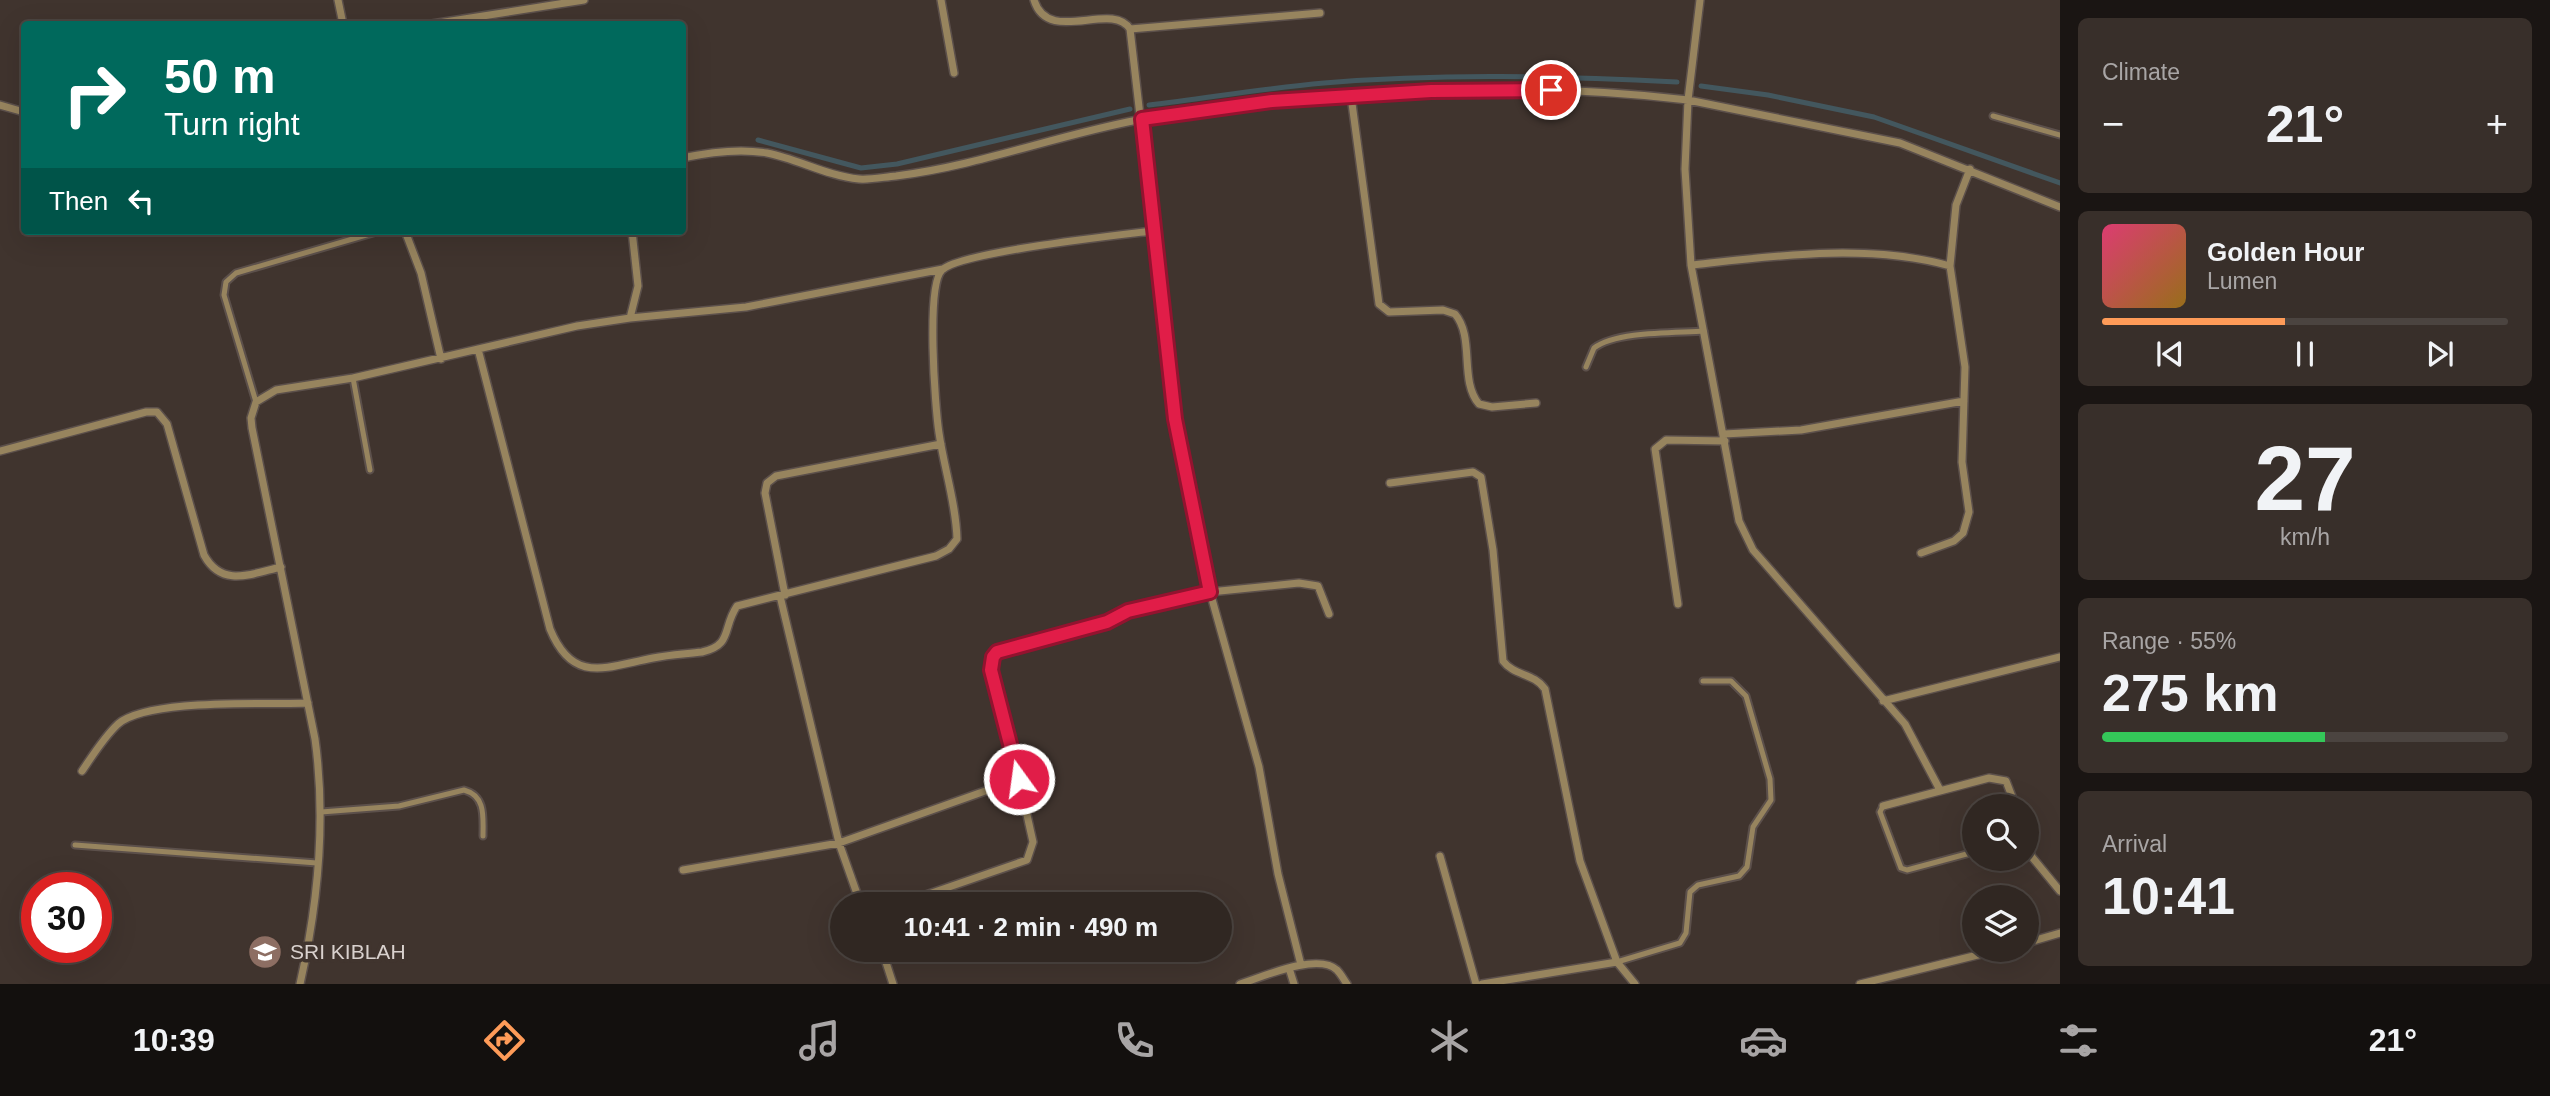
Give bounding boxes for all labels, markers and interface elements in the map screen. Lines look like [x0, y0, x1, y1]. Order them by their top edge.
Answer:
icon: right [49, 49, 140, 140]
text: 50 m [164, 49, 276, 103]
text: Climate [2102, 59, 2180, 85]
pin [1521, 60, 1581, 120]
icon: arrive [1532, 71, 1570, 109]
text: 21° [2266, 95, 2344, 153]
text: − [2102, 103, 2124, 145]
text: + [2486, 103, 2508, 145]
text: Turn right [164, 106, 300, 142]
icon: left [122, 182, 160, 220]
text: Then [49, 186, 108, 216]
text: Golden Hour [2207, 237, 2364, 267]
text: Lumen [2207, 268, 2277, 294]
icon: previous [2151, 335, 2189, 373]
icon: pause [2286, 335, 2324, 373]
icon: next [2421, 335, 2459, 373]
text: 27 [2254, 428, 2356, 529]
text: km/h [2280, 524, 2330, 550]
text: Range · 55% [2102, 628, 2236, 654]
text: 275 km [2102, 664, 2278, 722]
position arrow [982, 742, 1056, 816]
map controls [1962, 794, 2039, 962]
button: search [1962, 794, 2039, 871]
text: Arrival [2102, 831, 2167, 857]
text: 10:41 [2102, 867, 2235, 925]
speed limit sign: 30 [21, 872, 112, 963]
button: layers [1962, 885, 2039, 962]
text: 10:41 · 2 min · 490 m [904, 912, 1158, 942]
school or university icon: SRI KIBLAH [246, 933, 284, 971]
place label: SRI KIBLAH [290, 940, 406, 963]
icon: directions [480, 1016, 529, 1065]
icon: music [795, 1016, 844, 1065]
icon: phone [1110, 1016, 1159, 1065]
icon: climate [1425, 1016, 1474, 1065]
icon: car [1739, 1016, 1788, 1065]
icon: filters [2054, 1016, 2103, 1065]
text: 10:39 [133, 1022, 215, 1058]
text: 21° [2369, 1022, 2417, 1058]

